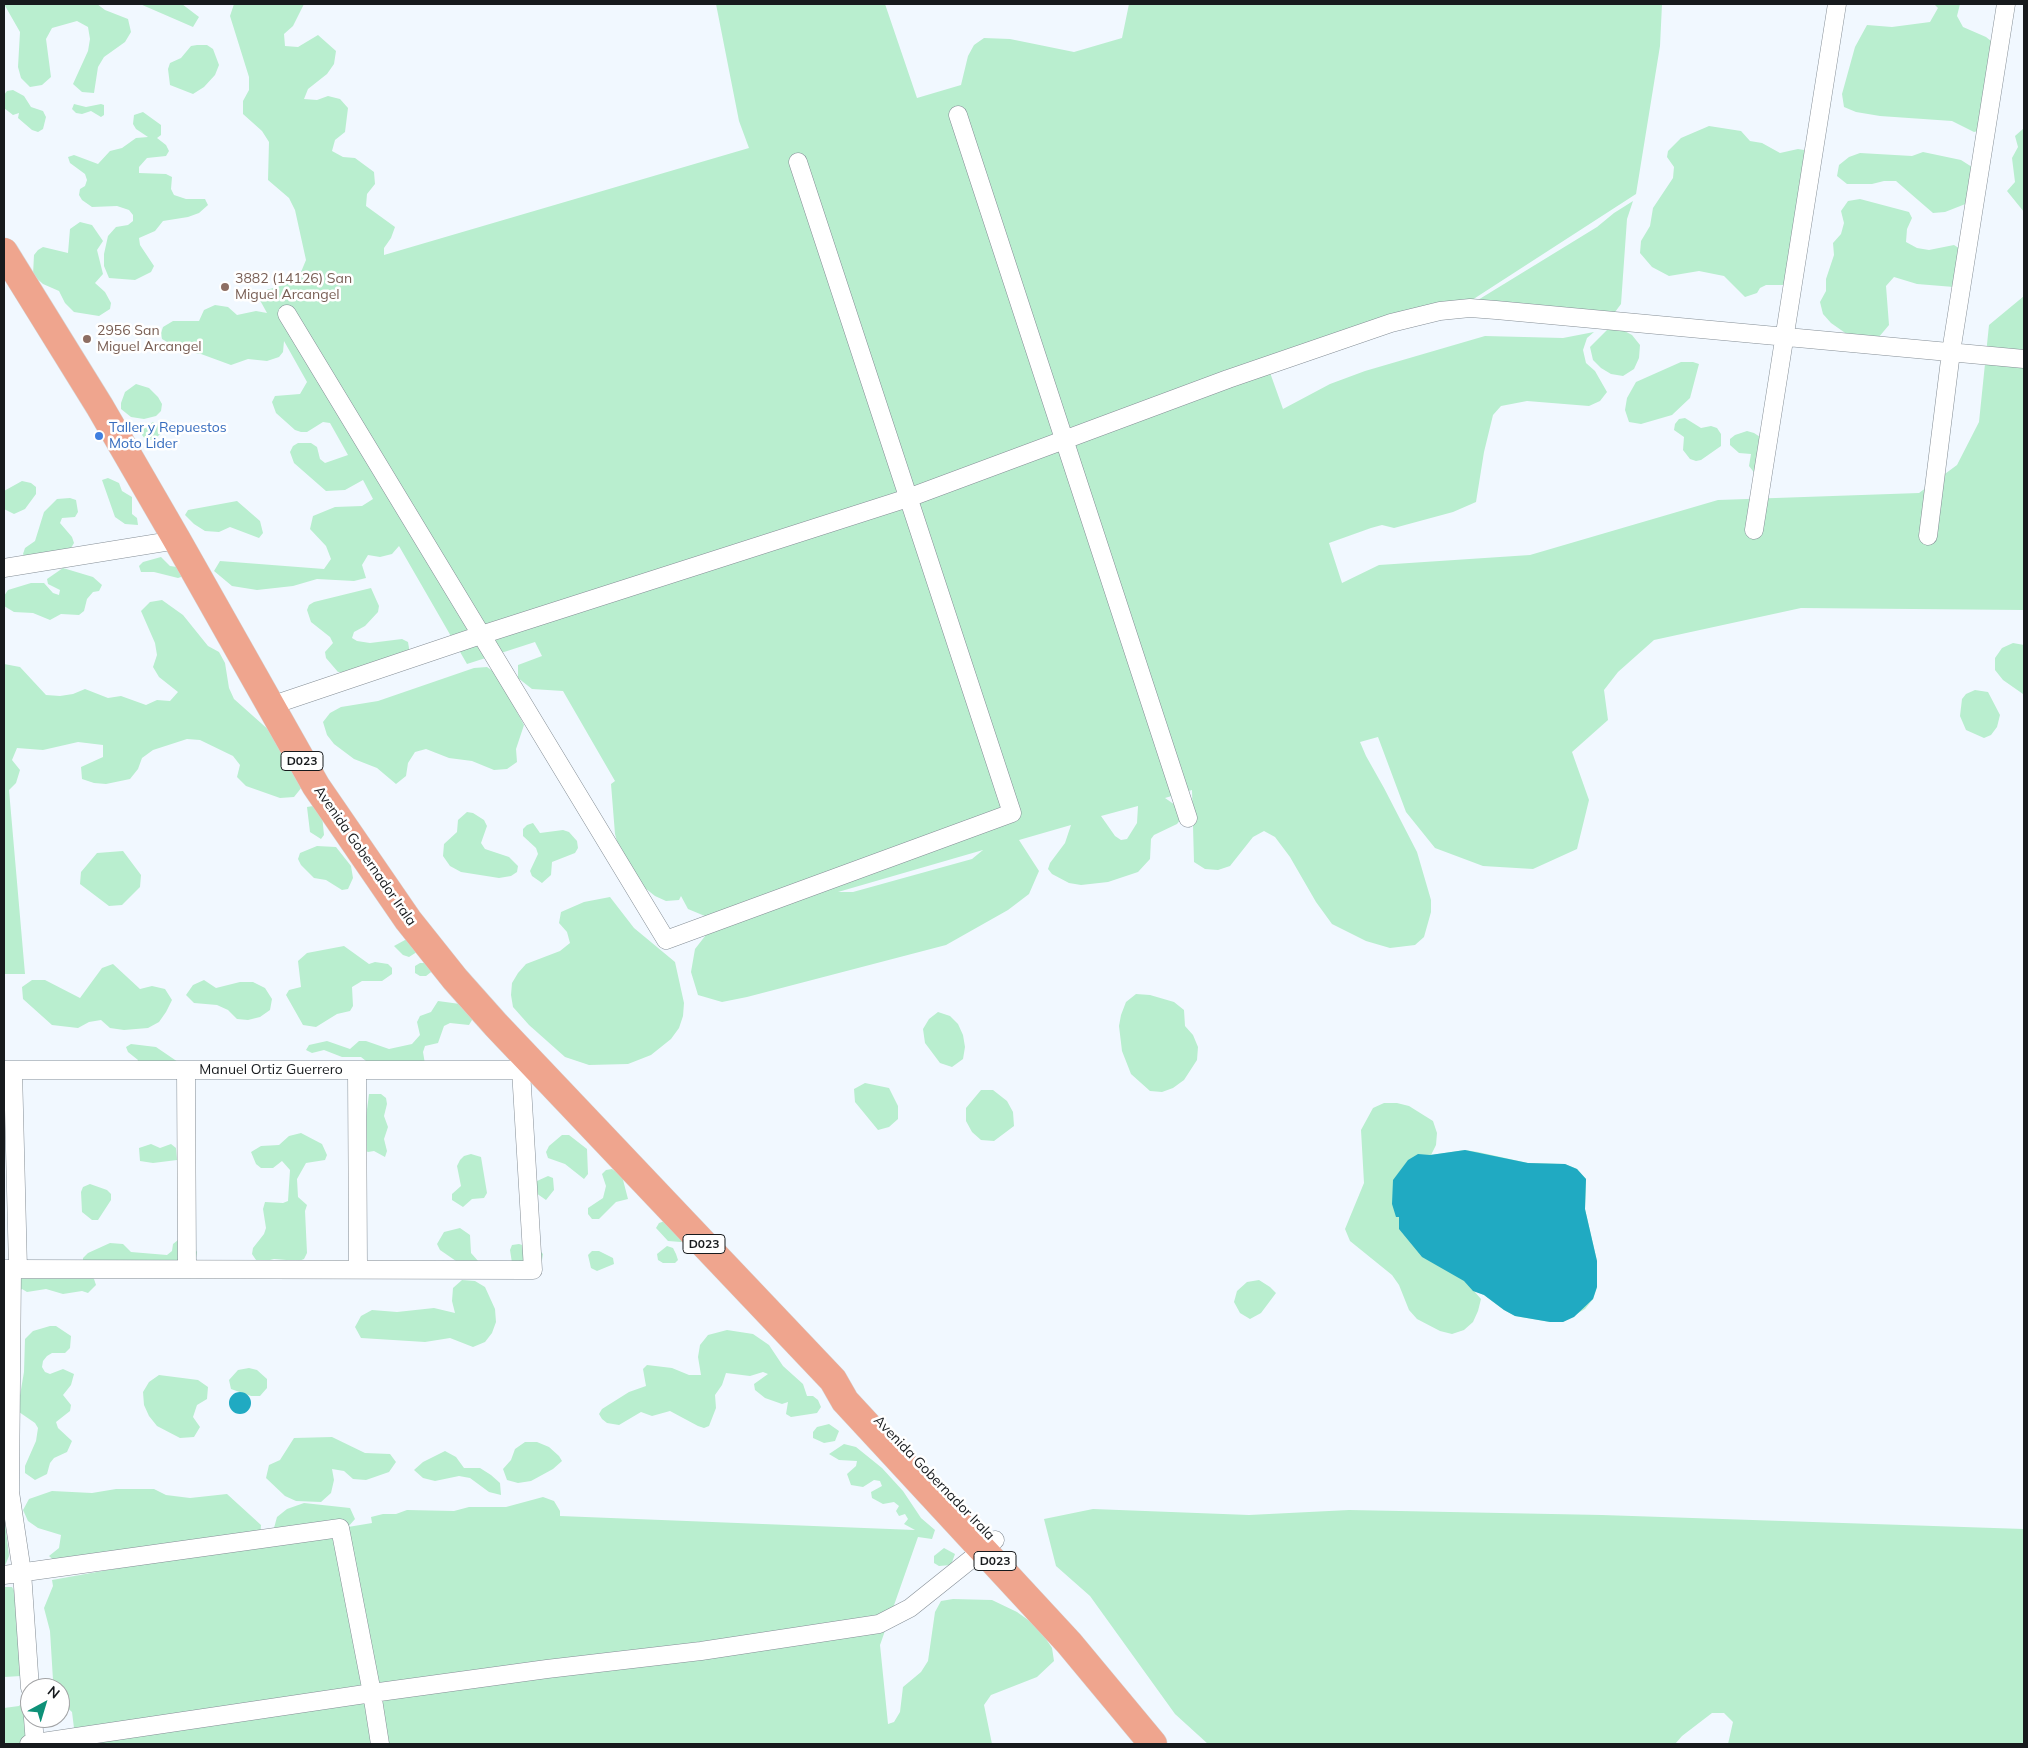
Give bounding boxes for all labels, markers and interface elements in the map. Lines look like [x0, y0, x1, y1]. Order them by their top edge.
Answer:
place label: 3882 (14126) San Miguel Arcangel [235, 271, 352, 304]
marker: 3882 (14126) San Miguel Arcangel [219, 281, 231, 293]
place label: 2956 San Miguel Arcangel [97, 323, 202, 356]
marker: 2956 San Miguel Arcangel [81, 333, 93, 345]
place label: Taller y Repuestos Moto Lider [109, 420, 227, 452]
marker: Taller y Repuestos Moto Lider [93, 430, 105, 442]
road number: D023 [281, 751, 323, 770]
street label: Avenida Gobernador Irala [310, 783, 420, 929]
street label: Manuel Ortiz Guerrero [199, 1062, 343, 1078]
road number: D023 [683, 1234, 725, 1254]
street label: Avenida Gobernador Irala [870, 1412, 998, 1544]
road number: D023 [974, 1552, 1016, 1570]
north arrow [20, 1678, 70, 1728]
text: N [44, 1682, 64, 1702]

